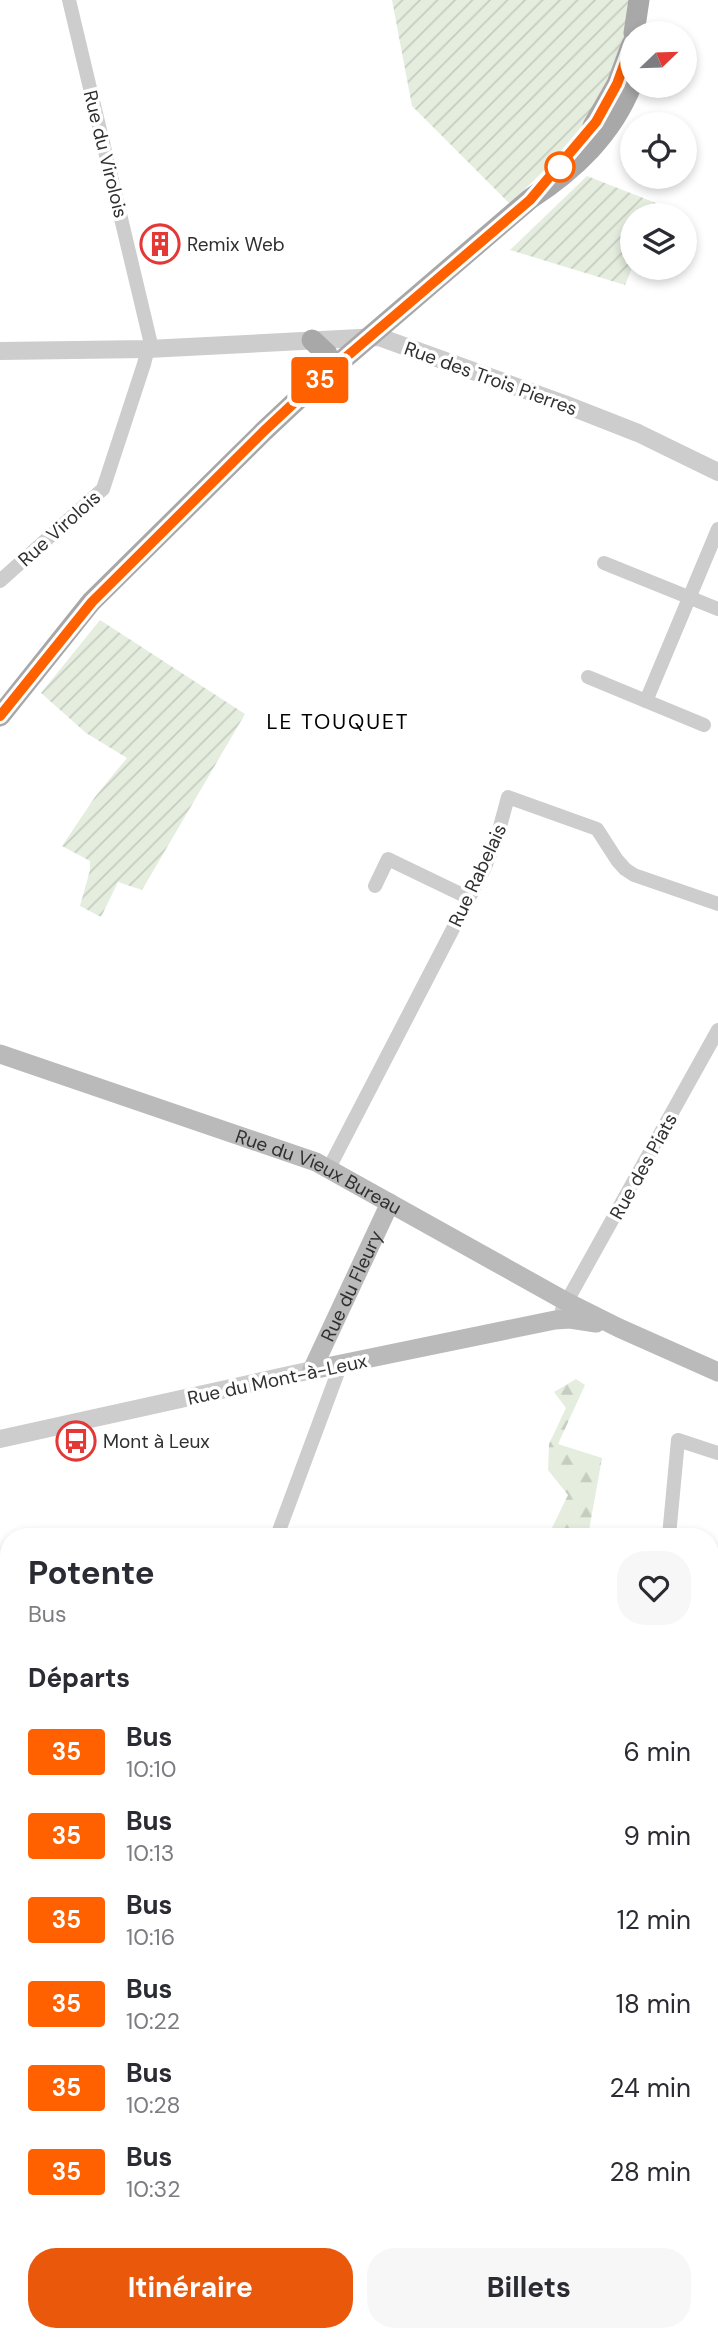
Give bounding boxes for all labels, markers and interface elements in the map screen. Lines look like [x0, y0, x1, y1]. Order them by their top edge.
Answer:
north arrow [620, 21, 696, 98]
map controls [620, 21, 697, 280]
street label: Rue du Virolois [78, 88, 133, 221]
button: locate [620, 112, 697, 189]
unlabelled marker [545, 152, 575, 182]
button: layers [620, 203, 697, 280]
building icon: Remix Web [139, 223, 181, 265]
place label: Remix Web [187, 232, 285, 257]
street label: Rue des Trois Pierres [401, 336, 581, 421]
line badge: 35 [288, 357, 352, 403]
text: 35 [305, 364, 335, 395]
street label: Rue Virolois [13, 485, 106, 572]
district label: LE TOUQUET [266, 708, 410, 736]
street label: Rue Rabelais [443, 820, 512, 931]
street label: Rue des Piats [604, 1109, 683, 1224]
street label: Rue du Vieux Bureau [232, 1123, 406, 1220]
street label: Rue du Fleury [315, 1226, 389, 1345]
street label: Rue du Mont-à-Leux [185, 1348, 370, 1411]
bus stop icon: Mont à Leux [55, 1420, 97, 1462]
place label: Mont à Leux [103, 1429, 210, 1454]
text: Potente [28, 1551, 155, 1594]
button: heart [617, 1551, 691, 1625]
text: Bus [28, 1599, 67, 1629]
text: Départs [28, 1661, 130, 1695]
text: Bus [126, 1720, 172, 1754]
text: 6 min [623, 1735, 691, 1769]
text: 35 [52, 1736, 81, 1767]
text: 10:10 [126, 1754, 176, 1784]
text: Bus [126, 1804, 172, 1838]
text: 9 min [623, 1819, 691, 1853]
text: 35 [52, 1820, 81, 1851]
text: 10:13 [126, 1838, 174, 1868]
text: Bus [126, 1888, 172, 1922]
text: 12 min [617, 1903, 691, 1937]
text: 35 [52, 1904, 81, 1935]
text: 10:16 [126, 1922, 175, 1952]
text: Bus [126, 1972, 172, 2006]
text: 18 min [616, 1987, 691, 2021]
text: 35 [52, 1988, 81, 2019]
text: 10:22 [126, 2006, 180, 2036]
text: Bus [126, 2056, 172, 2090]
text: 24 min [609, 2071, 691, 2105]
text: 35 [52, 2072, 81, 2103]
text: 10:28 [126, 2090, 180, 2120]
text: Bus [126, 2140, 172, 2174]
text: 28 min [609, 2155, 691, 2189]
text: 35 [52, 2156, 81, 2187]
text: 10:32 [126, 2174, 180, 2204]
button: Itinéraire [28, 2248, 353, 2328]
button: Billets [367, 2248, 691, 2328]

